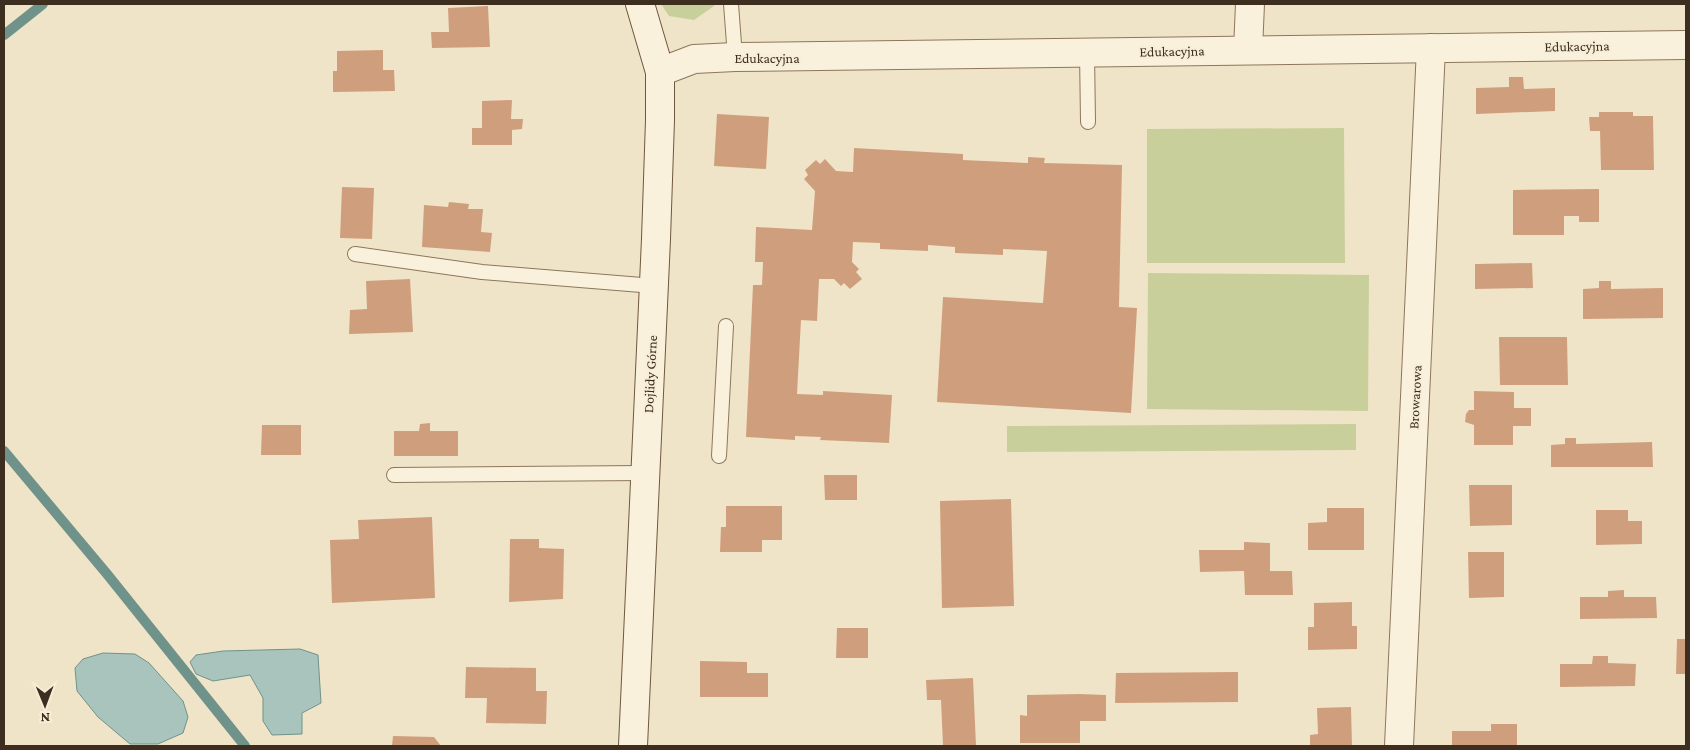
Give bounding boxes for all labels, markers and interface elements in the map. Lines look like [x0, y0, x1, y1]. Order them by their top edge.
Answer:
street label: Edukacyjna [1544, 37, 1610, 56]
street label: Edukacyjna [1139, 42, 1205, 61]
street label: Edukacyjna [734, 50, 800, 67]
street label: Dojlidy Górne [640, 335, 661, 413]
street label: Browarowa [1405, 364, 1425, 429]
north arrow [20, 680, 70, 730]
text: N [40, 710, 50, 726]

